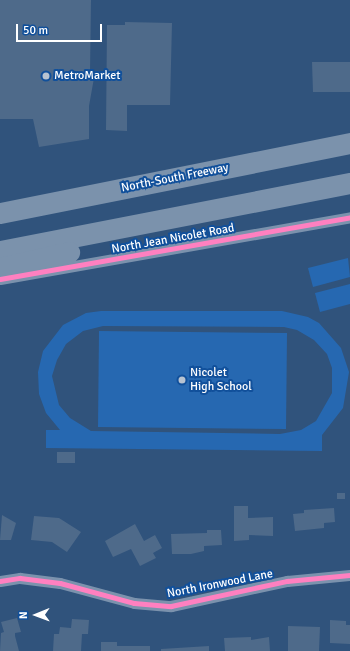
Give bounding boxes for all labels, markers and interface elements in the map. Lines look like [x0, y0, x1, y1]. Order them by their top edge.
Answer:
scale bar [18, 16, 104, 42]
text: 50 m [23, 23, 48, 38]
place label: MetroMarket [54, 69, 121, 83]
marker: MetroMarket [41, 71, 51, 81]
street label: North-South Freeway [120, 161, 230, 195]
street label: North Jean Nicolet Road [111, 221, 235, 257]
place label: Nicolet High School [190, 366, 252, 394]
marker: Nicolet High School [177, 375, 187, 385]
street label: North Ironwood Lane [166, 567, 274, 601]
north arrow [16, 595, 56, 635]
text: N [17, 611, 30, 619]

